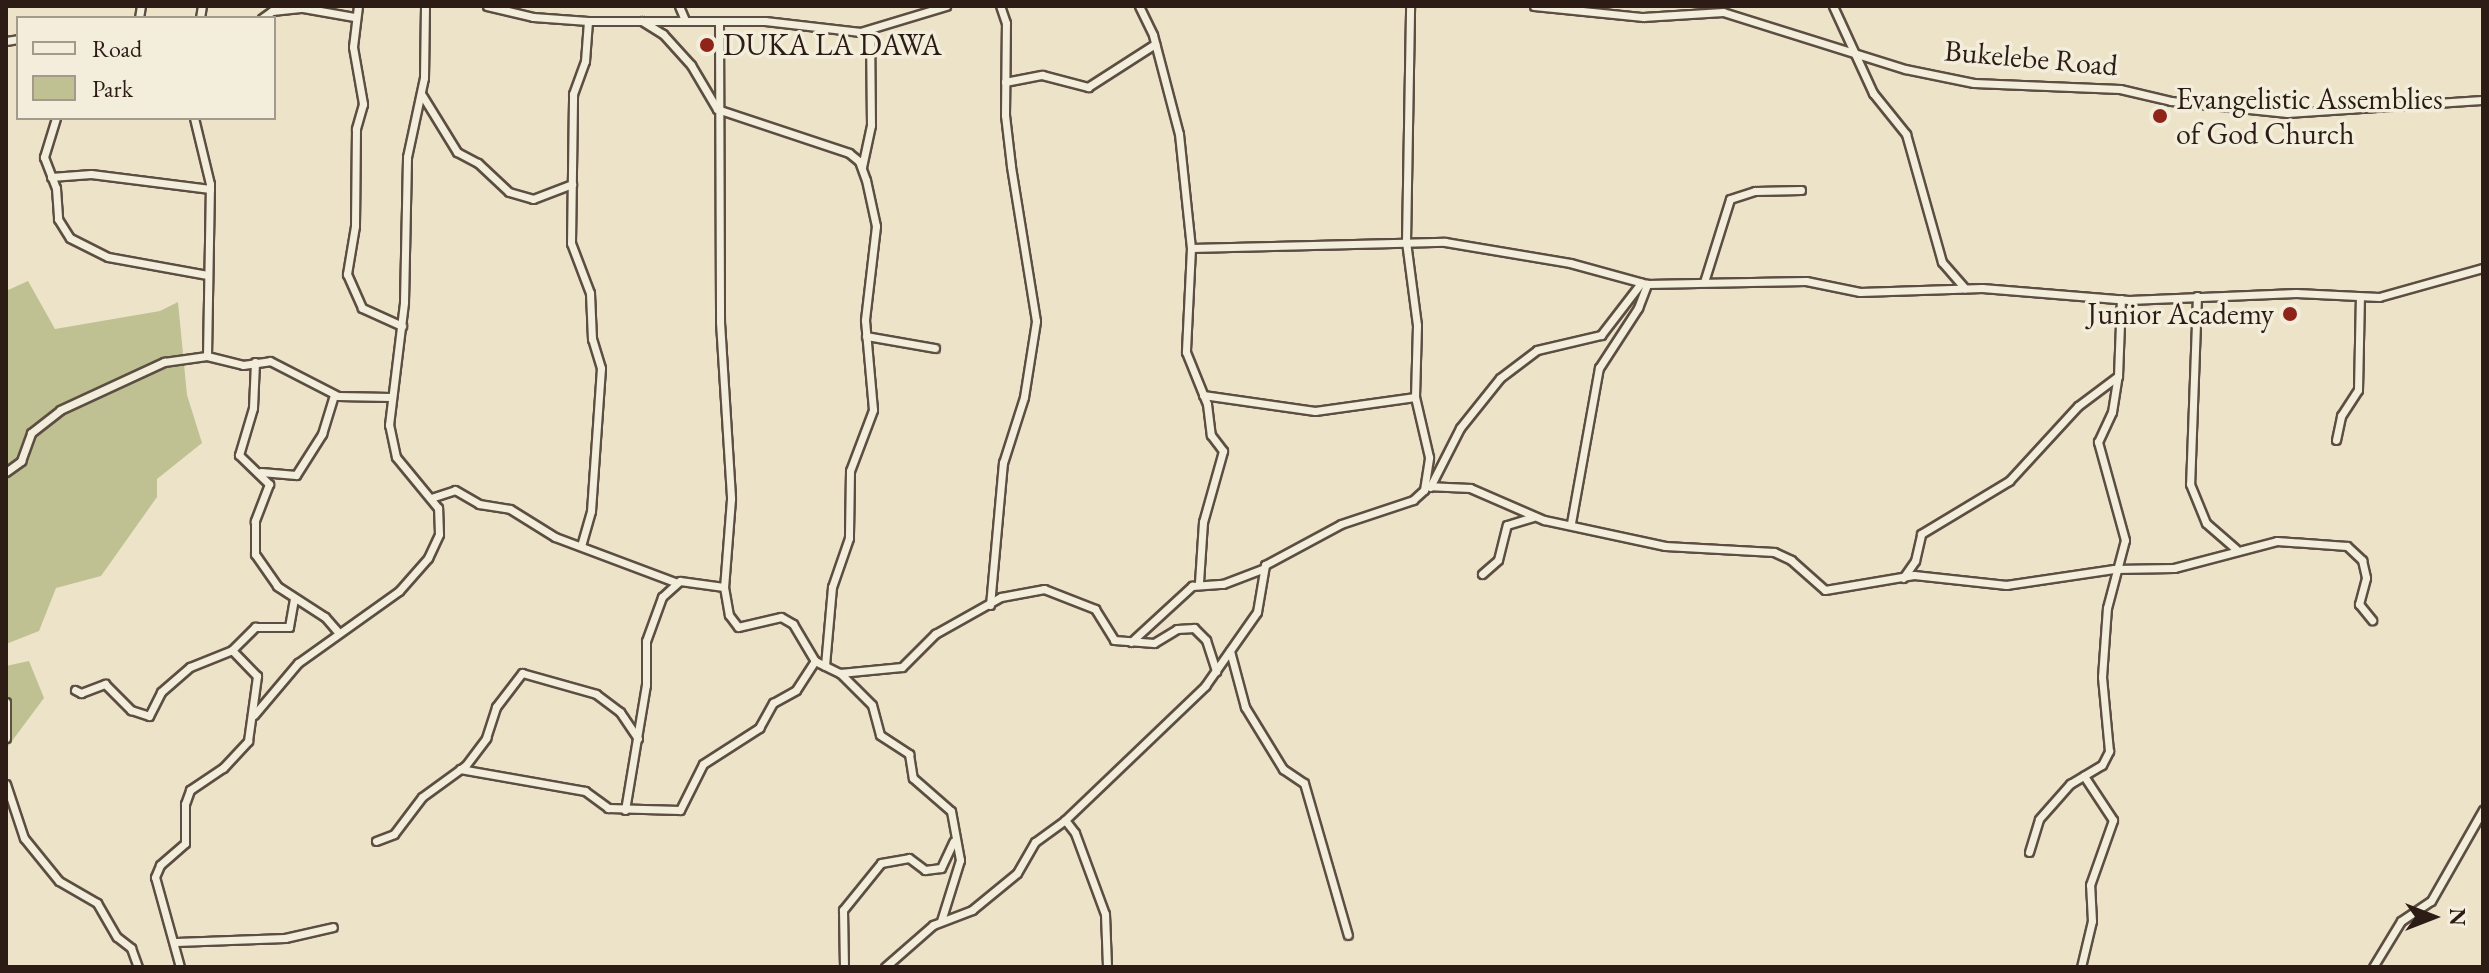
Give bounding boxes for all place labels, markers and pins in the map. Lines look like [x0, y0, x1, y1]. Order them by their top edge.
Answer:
place label: DUKA LA DAWA [723, 27, 942, 63]
marker: DUKA LA DAWA [698, 36, 716, 54]
place label: Evangelistic Assemblies of God Church [2176, 81, 2443, 152]
marker: Evangelistic Assemblies of God Church [2151, 107, 2169, 125]
place label: Junior Academy [2087, 296, 2274, 332]
marker: Junior Academy [2281, 305, 2299, 323]

